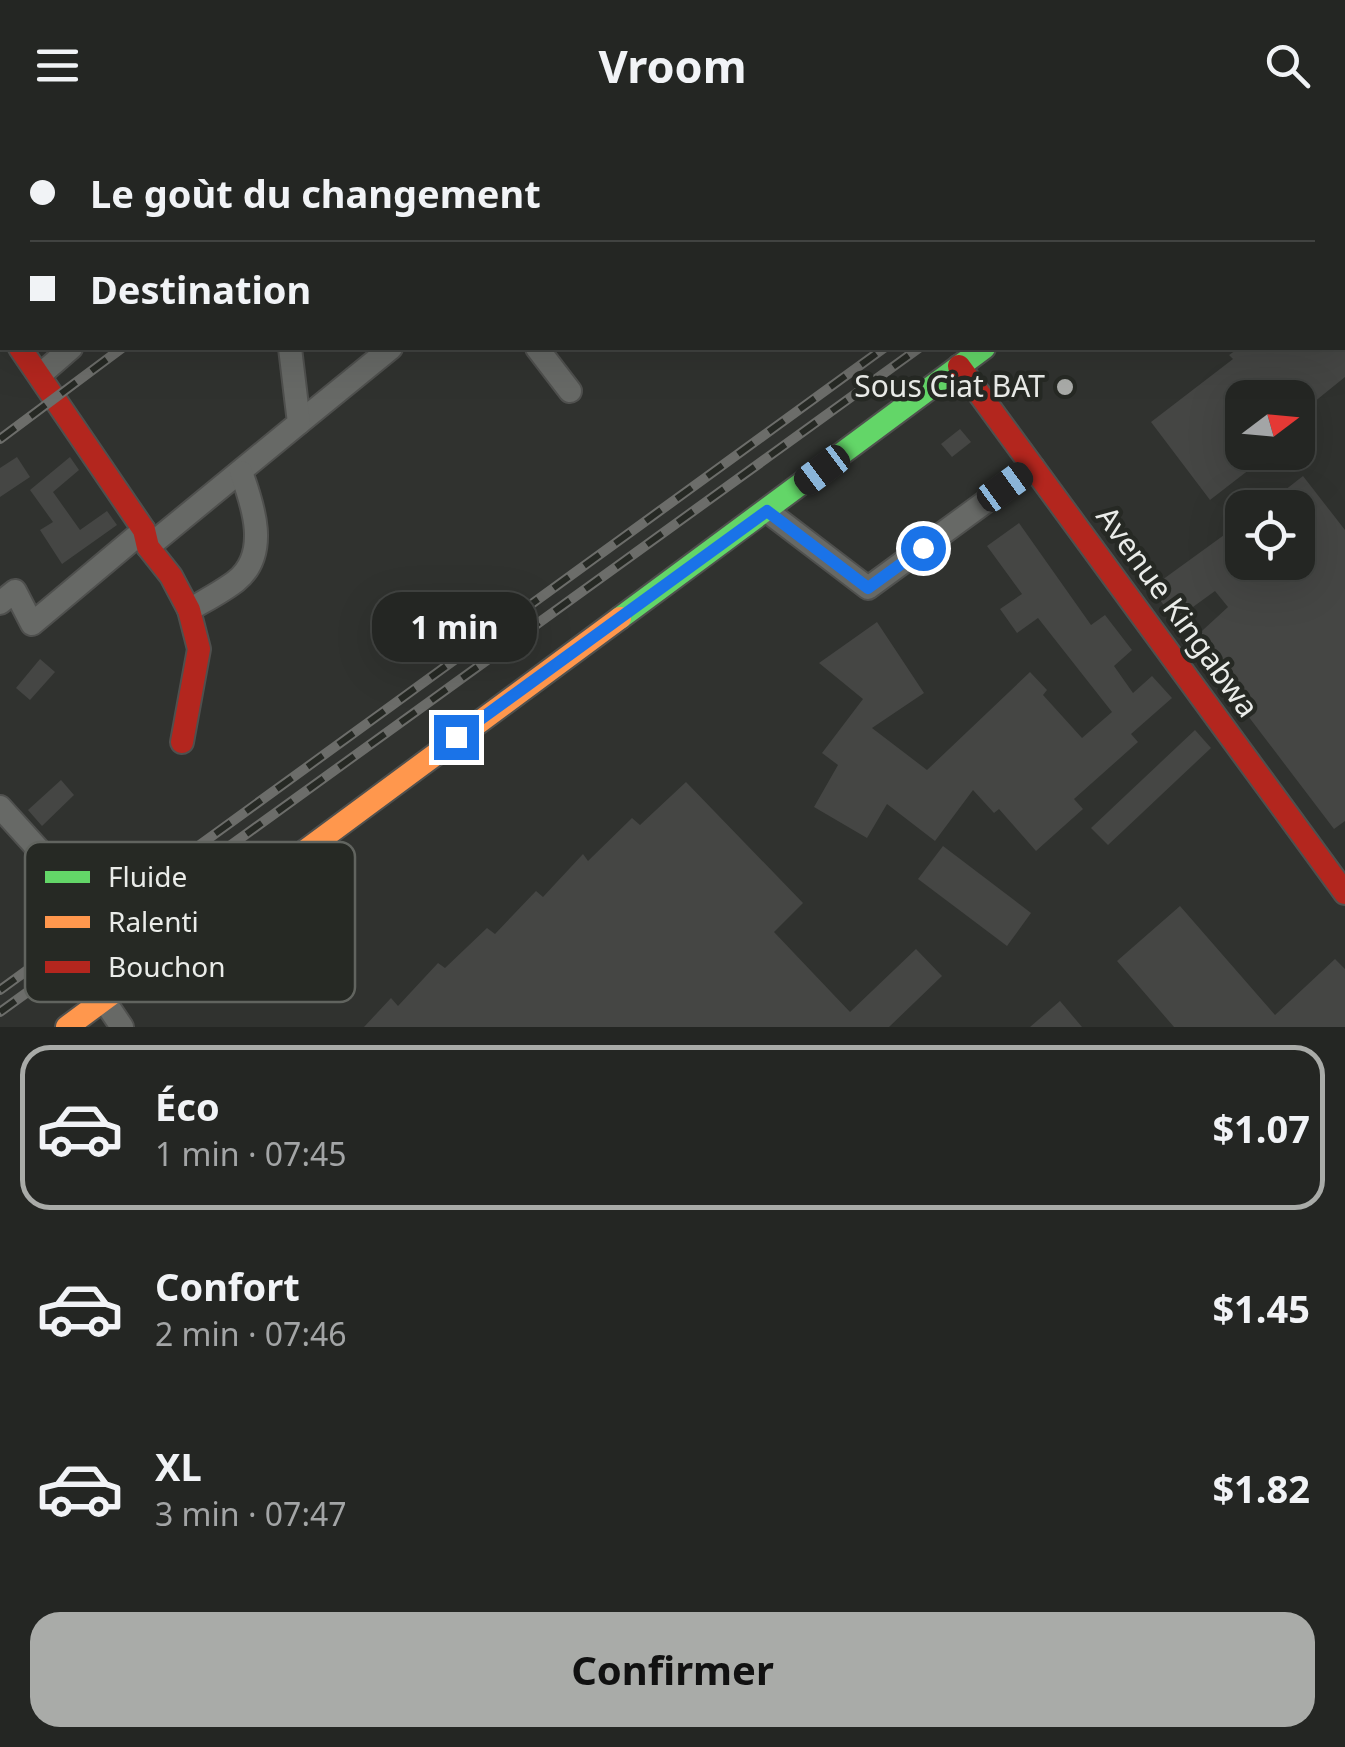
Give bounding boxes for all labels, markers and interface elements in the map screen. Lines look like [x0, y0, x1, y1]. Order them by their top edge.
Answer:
text: Vroom [598, 35, 747, 96]
icon: menu [30, 38, 85, 93]
icon: search [1260, 38, 1315, 93]
text: Le goùt du changement [90, 167, 541, 219]
text: Destination [90, 263, 311, 315]
place label: Sous Ciat BAT [854, 365, 1045, 406]
marker: Sous Ciat BAT [1054, 376, 1076, 398]
north arrow [1225, 380, 1315, 470]
map controls [1225, 380, 1315, 580]
car [789, 440, 855, 500]
car [972, 457, 1038, 517]
button: locate [1225, 490, 1315, 580]
street label: Avenue Kingabwa [1088, 497, 1269, 725]
route start [901, 526, 946, 571]
callout: 1 min [374, 592, 538, 662]
text: 1 min [410, 605, 499, 648]
route end [434, 715, 479, 760]
legend [25, 842, 355, 1002]
text: Fluide [108, 857, 187, 895]
text: Ralenti [108, 902, 199, 940]
text: Bouchon [108, 947, 225, 985]
text: Éco [155, 1080, 220, 1132]
icon: car [35, 1083, 125, 1173]
text: $1.07 [1212, 1102, 1310, 1154]
text: 1 min · 07:45 [155, 1132, 347, 1175]
text: Confort [155, 1260, 300, 1312]
icon: car [35, 1263, 125, 1353]
text: $1.45 [1212, 1282, 1310, 1334]
text: 2 min · 07:46 [155, 1312, 347, 1355]
text: XL [155, 1440, 202, 1492]
icon: car [35, 1443, 125, 1533]
text: $1.82 [1212, 1462, 1310, 1514]
text: 3 min · 07:47 [155, 1492, 347, 1535]
button: Confirmer [30, 1612, 1315, 1727]

